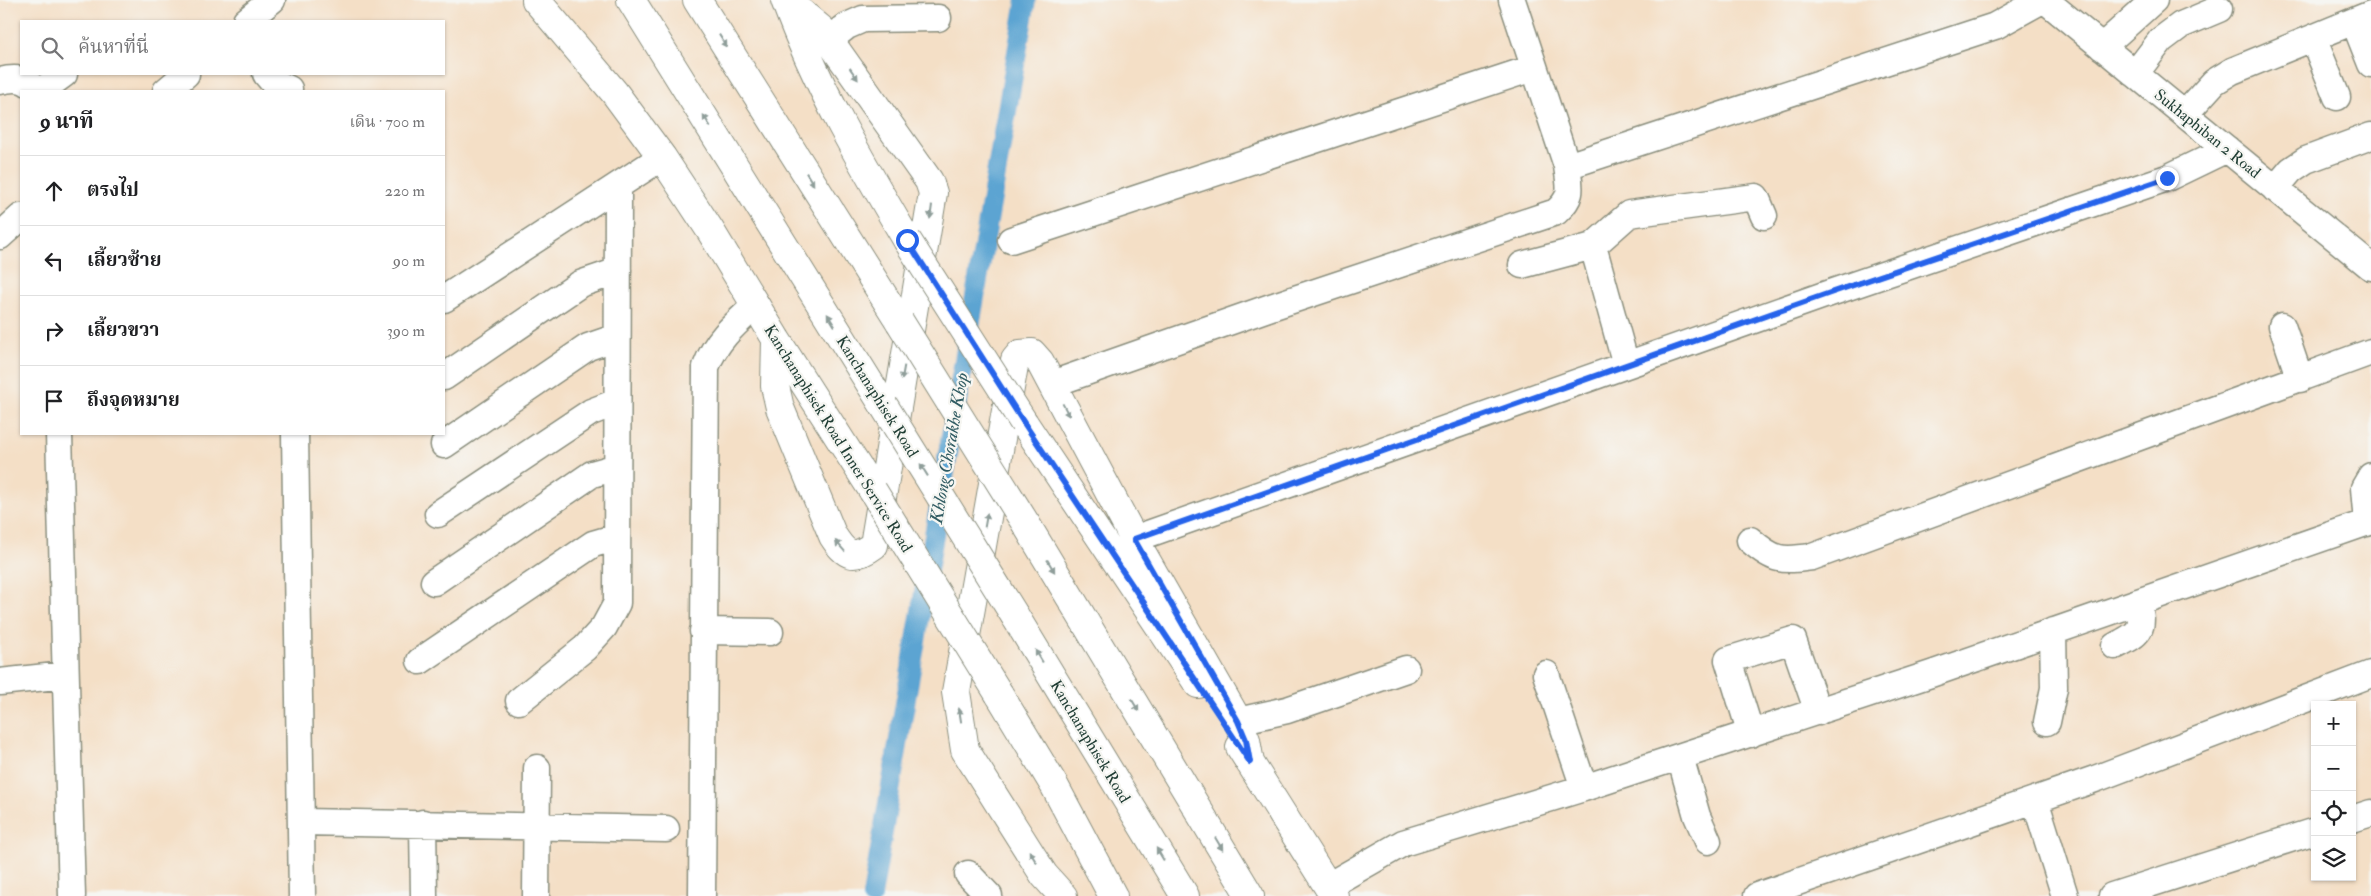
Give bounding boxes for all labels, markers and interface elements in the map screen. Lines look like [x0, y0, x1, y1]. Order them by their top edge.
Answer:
search box [20, 20, 445, 75]
icon: search [38, 34, 66, 62]
text: ค้นหาที่นี่ [78, 35, 149, 59]
one-way arrow [719, 35, 728, 48]
one-way arrow [849, 68, 859, 81]
street label: Sukhaphiban 2 Road [2149, 85, 2265, 184]
text: 9 นาที [40, 108, 94, 135]
text: เดิน · 700 m [349, 112, 425, 132]
one-way arrow [702, 115, 711, 128]
route end [2156, 167, 2179, 190]
one-way arrow [805, 172, 814, 185]
icon: ahead [40, 177, 68, 205]
text: ตรงไป [87, 178, 139, 202]
text: 220 m [385, 181, 425, 201]
one-way arrow [926, 205, 934, 221]
route start [896, 229, 919, 252]
icon: left [40, 247, 68, 275]
text: เลี้ยวซ้าย [87, 248, 161, 272]
text: 90 m [393, 251, 425, 271]
one-way arrow [826, 313, 835, 327]
icon: right [40, 317, 68, 345]
text: เลี้ยวขวา [87, 318, 159, 342]
text: 390 m [387, 321, 425, 341]
street label: Kanchanaphisek Road Inner Service Road [759, 321, 917, 557]
street label: Kanchanaphisek Road [831, 332, 923, 462]
one-way arrow [899, 365, 907, 381]
water label: Khlong Chorakhe Khop [925, 371, 974, 526]
icon: arrive [40, 387, 68, 415]
text: ถึงจุดหมาย [87, 388, 180, 412]
one-way arrow [1062, 403, 1070, 417]
one-way arrow [920, 464, 929, 477]
one-way arrow [983, 512, 991, 528]
one-way arrow [834, 540, 846, 552]
one-way arrow [1046, 559, 1055, 572]
one-way arrow [1035, 649, 1044, 662]
street label: Kanchanaphisek Road [1045, 677, 1135, 807]
one-way arrow [1130, 698, 1139, 711]
map controls [2311, 701, 2356, 881]
button: + [2311, 701, 2356, 746]
one-way arrow [955, 707, 963, 723]
button: − [2311, 746, 2356, 791]
button: locate [2311, 791, 2356, 836]
button: layers [2311, 836, 2356, 881]
one-way arrow [1214, 837, 1223, 850]
one-way arrow [1155, 848, 1164, 861]
one-way arrow [1029, 851, 1038, 864]

